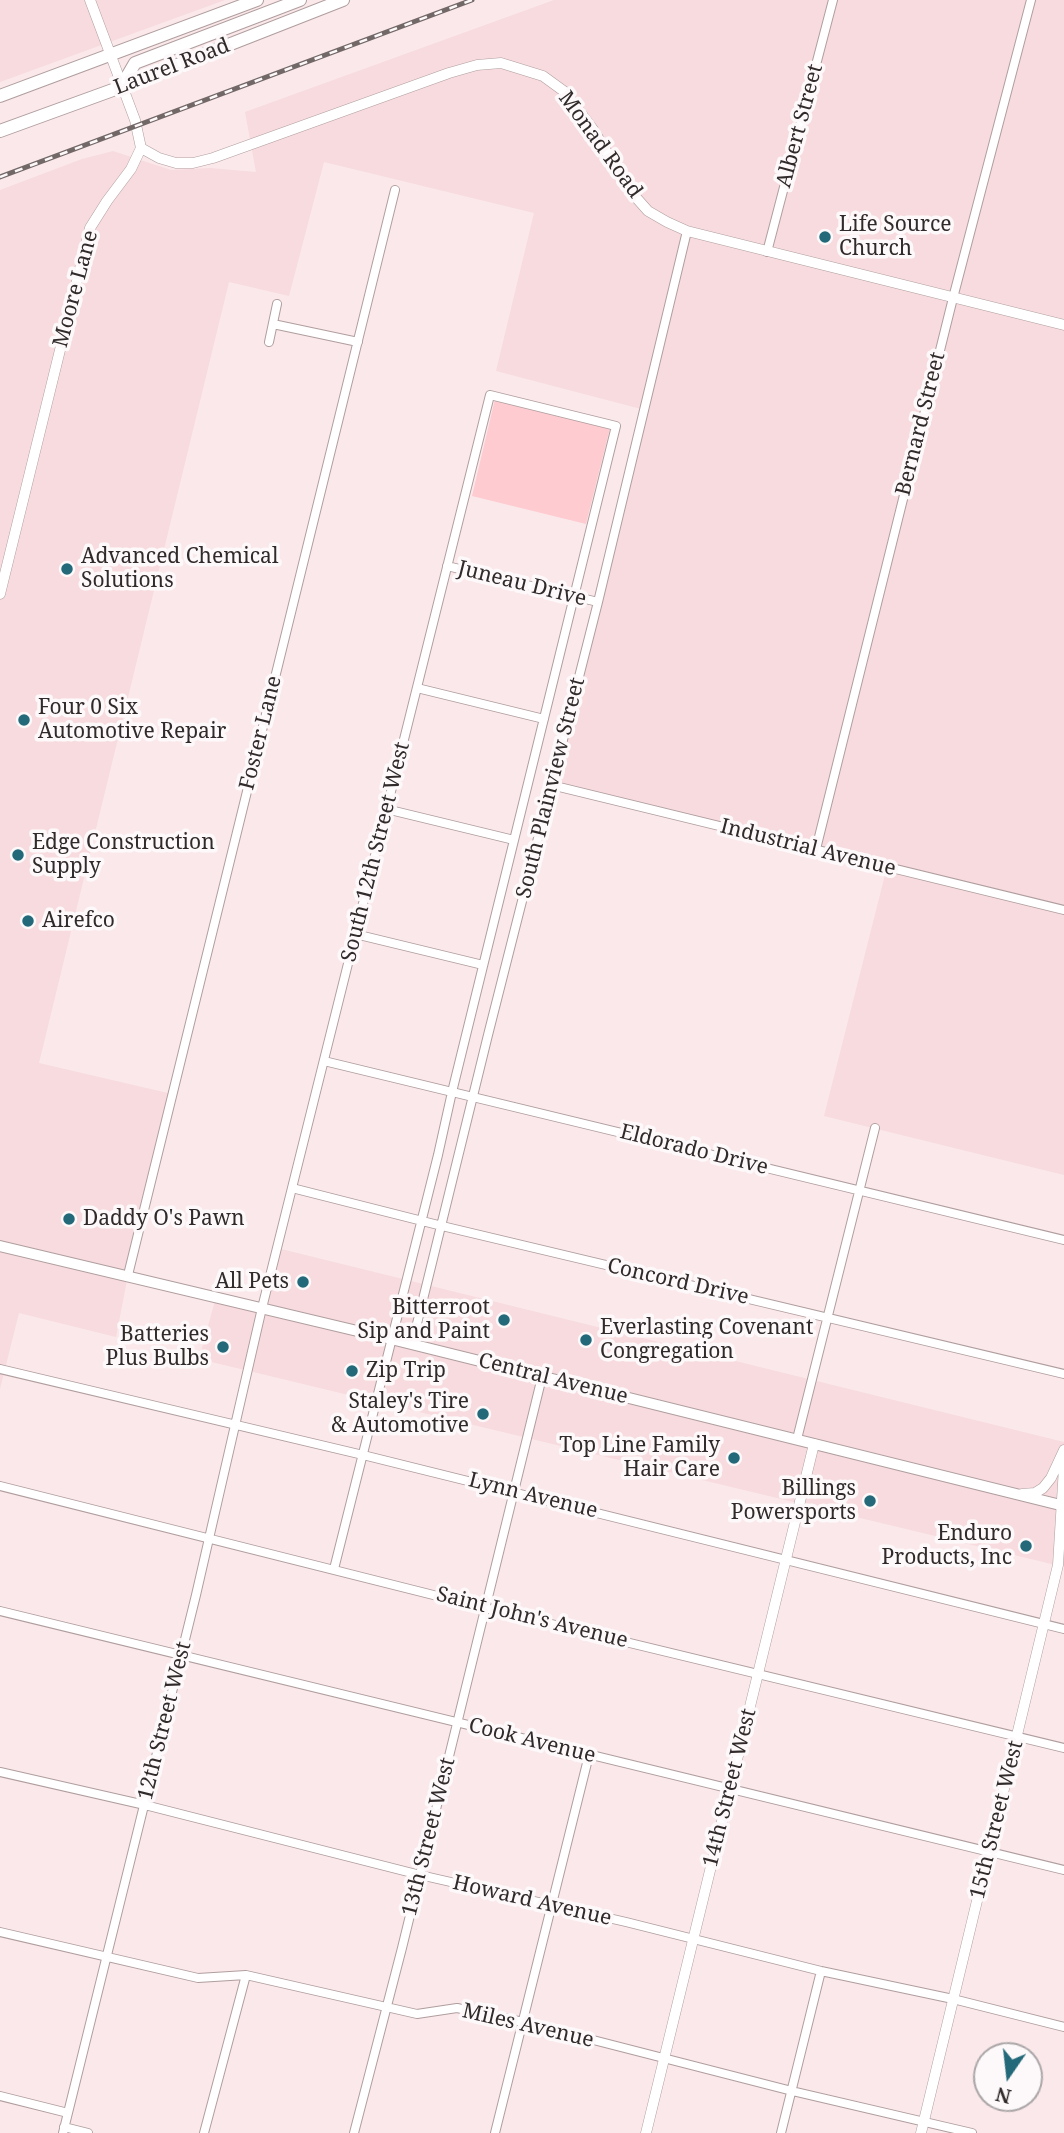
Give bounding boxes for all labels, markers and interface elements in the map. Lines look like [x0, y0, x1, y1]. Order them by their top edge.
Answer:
street label: Laurel Road [111, 33, 233, 101]
street label: Albert Street [771, 62, 829, 190]
street label: Monad Road [553, 87, 647, 203]
place label: Life Source Church [839, 212, 952, 262]
street label: Moore Lane [48, 228, 104, 350]
marker: Life Source Church [817, 229, 833, 245]
street label: Bernard Street [891, 350, 951, 498]
place label: Advanced Chemical Solutions [81, 544, 278, 594]
street label: Juneau Drive [455, 556, 589, 612]
marker: Advanced Chemical Solutions [59, 561, 75, 577]
street label: Foster Lane [235, 673, 287, 793]
street label: South Plainview Street [511, 675, 591, 901]
place label: Four 0 Six Automotive Repair [38, 695, 226, 745]
marker: Four 0 Six Automotive Repair [16, 712, 32, 728]
street label: South 12th Street West [336, 740, 416, 964]
street label: Industrial Avenue [718, 814, 898, 882]
place label: Edge Construction Supply [32, 830, 215, 880]
marker: Edge Construction Supply [10, 847, 26, 863]
place label: Airefco [42, 908, 115, 934]
marker: Airefco [20, 913, 36, 929]
street label: Eldorado Drive [617, 1119, 771, 1181]
place label: Daddy O's Pawn [83, 1206, 244, 1232]
marker: Daddy O's Pawn [61, 1211, 77, 1227]
street label: Concord Drive [605, 1253, 751, 1311]
place label: All Pets [215, 1269, 289, 1295]
marker: All Pets [295, 1274, 311, 1290]
place label: Bitterroot Sip and Paint [358, 1295, 490, 1345]
marker: Bitterroot Sip and Paint [496, 1312, 512, 1328]
place label: Everlasting Covenant Congregation [600, 1315, 813, 1365]
place label: Batteries Plus Bulbs [106, 1322, 209, 1372]
marker: Everlasting Covenant Congregation [578, 1332, 594, 1348]
marker: Batteries Plus Bulbs [215, 1339, 231, 1355]
street label: Central Avenue [476, 1348, 630, 1410]
place label: Zip Trip [366, 1358, 446, 1384]
marker: Zip Trip [344, 1363, 360, 1379]
place label: Staley's Tire & Automotive [331, 1389, 469, 1439]
marker: Staley's Tire & Automotive [475, 1406, 491, 1422]
place label: Top Line Family Hair Care [559, 1433, 720, 1483]
marker: Top Line Family Hair Care [726, 1450, 742, 1466]
street label: Lynn Avenue [466, 1468, 600, 1524]
place label: Billings Powersports [731, 1476, 856, 1526]
marker: Billings Powersports [862, 1493, 878, 1509]
place label: Enduro Products, Inc [882, 1521, 1012, 1571]
marker: Enduro Products, Inc [1018, 1538, 1034, 1554]
street label: Saint John's Avenue [434, 1582, 630, 1654]
street label: 12th Street West [133, 1639, 197, 1803]
street label: 14th Street West [698, 1706, 762, 1870]
street label: Cook Avenue [466, 1713, 598, 1769]
street label: 15th Street West [965, 1738, 1029, 1902]
street label: 13th Street West [397, 1755, 461, 1919]
street label: Howard Avenue [450, 1871, 614, 1931]
street label: Miles Avenue [460, 1999, 596, 2053]
north arrow [973, 2042, 1043, 2112]
text: N [993, 2081, 1014, 2110]

